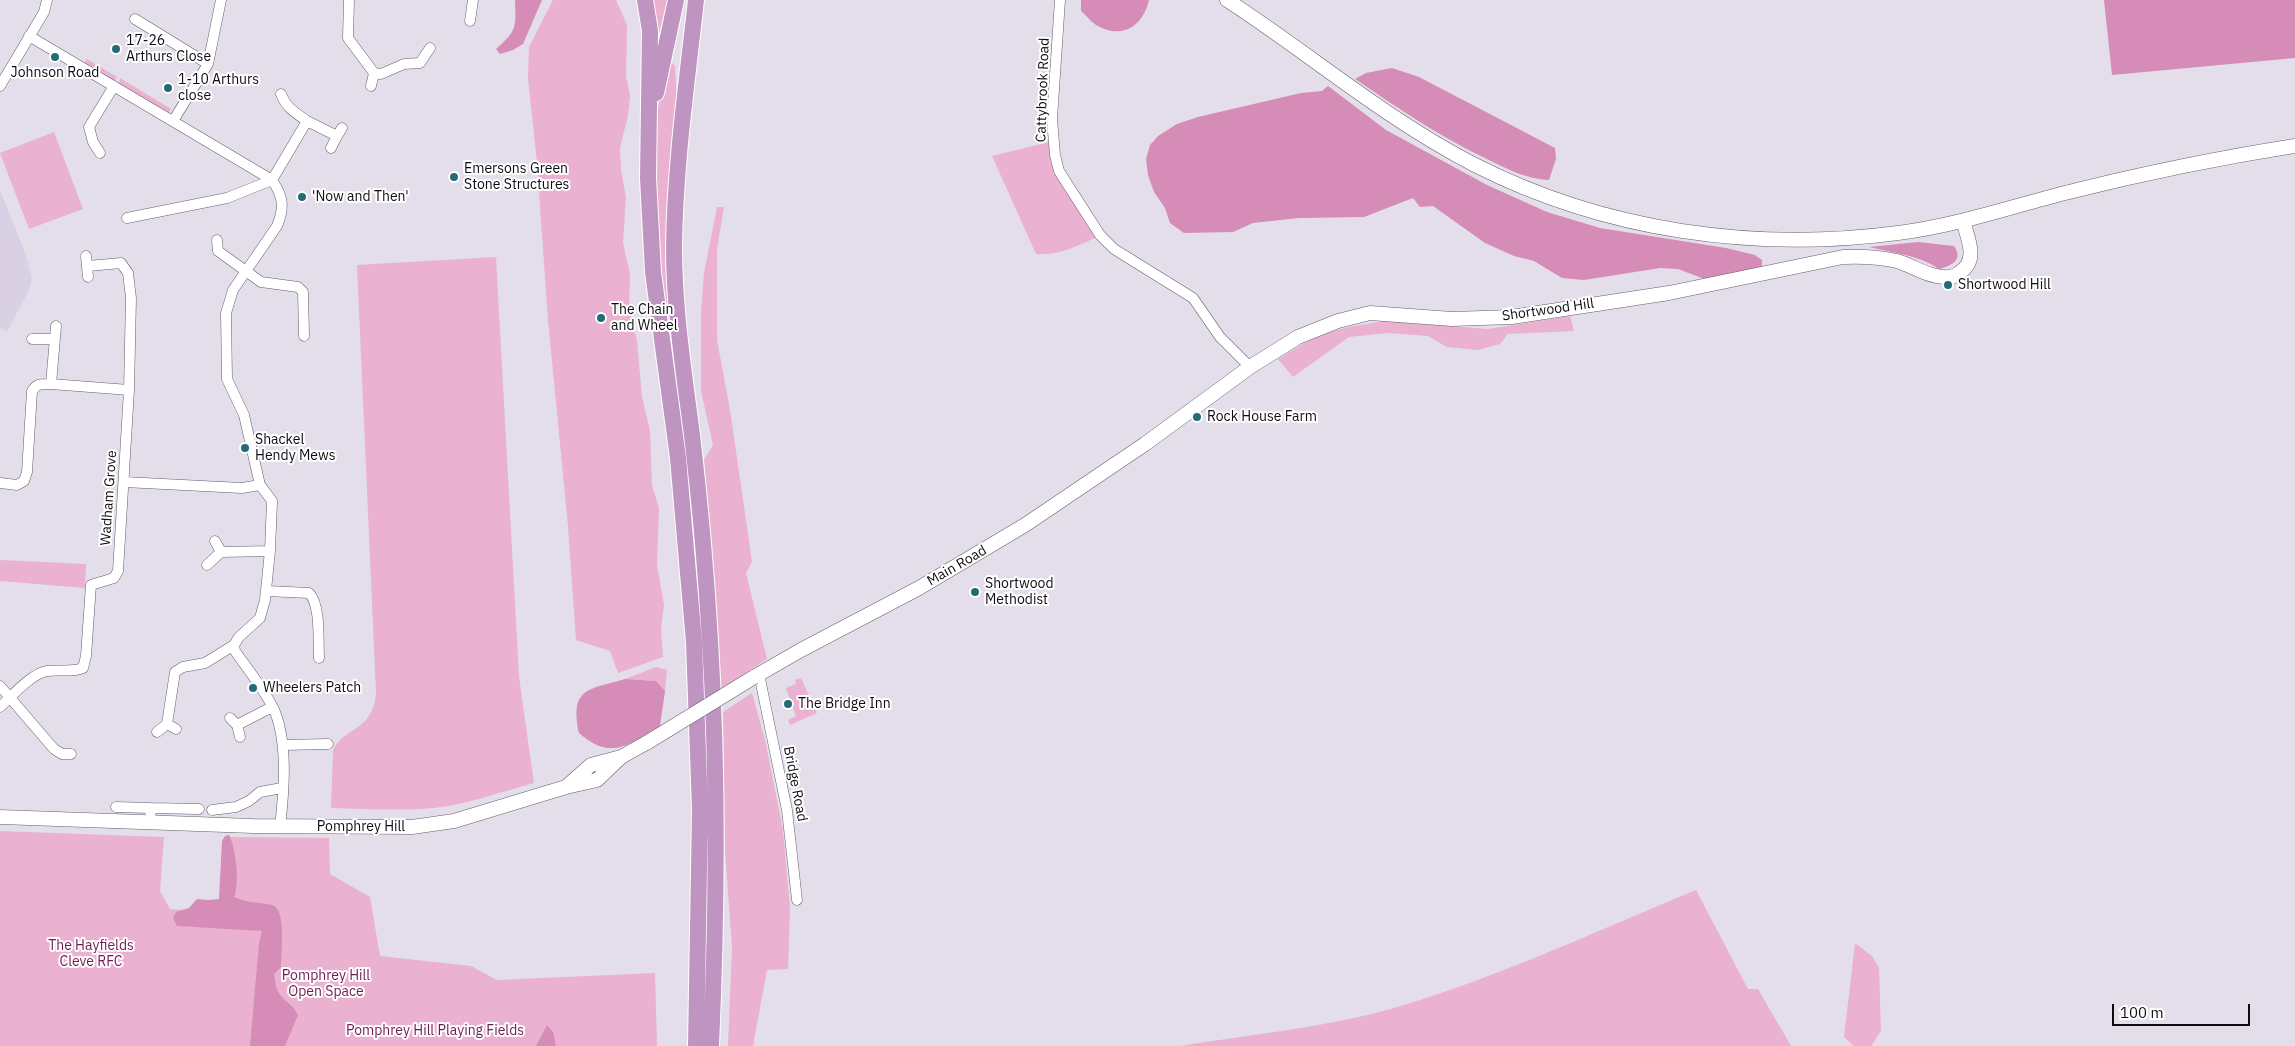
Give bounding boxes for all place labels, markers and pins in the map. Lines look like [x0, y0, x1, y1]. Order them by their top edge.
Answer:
place label: 17-26 Arthurs Close [126, 33, 211, 65]
marker: 17-26 Arthurs Close [110, 43, 122, 55]
marker: Johnson Road [49, 51, 61, 63]
place label: Johnson Road [11, 65, 99, 81]
place label: 1-10 Arthurs close [178, 72, 259, 104]
marker: 1-10 Arthurs close [162, 82, 174, 94]
place label: Emersons Green Stone Structures [464, 161, 569, 193]
marker: Emersons Green Stone Structures [448, 171, 460, 183]
place label: 'Now and Then' [312, 189, 409, 205]
marker: 'Now and Then' [296, 191, 308, 203]
place label: Shortwood Hill [1958, 277, 2051, 293]
marker: Shortwood Hill [1942, 279, 1954, 291]
place label: The Chain and Wheel [611, 302, 677, 334]
marker: The Chain and Wheel [595, 312, 607, 324]
place label: Rock House Farm [1207, 409, 1317, 425]
marker: Rock House Farm [1191, 411, 1203, 423]
place label: Shackel Hendy Mews [255, 432, 335, 464]
marker: Shackel Hendy Mews [239, 442, 251, 454]
place label: Shortwood Methodist [985, 576, 1054, 608]
marker: Shortwood Methodist [969, 586, 981, 598]
place label: Wheelers Patch [263, 680, 361, 696]
marker: Wheelers Patch [247, 682, 259, 694]
place label: The Bridge Inn [798, 696, 891, 712]
marker: The Bridge Inn [782, 698, 794, 710]

